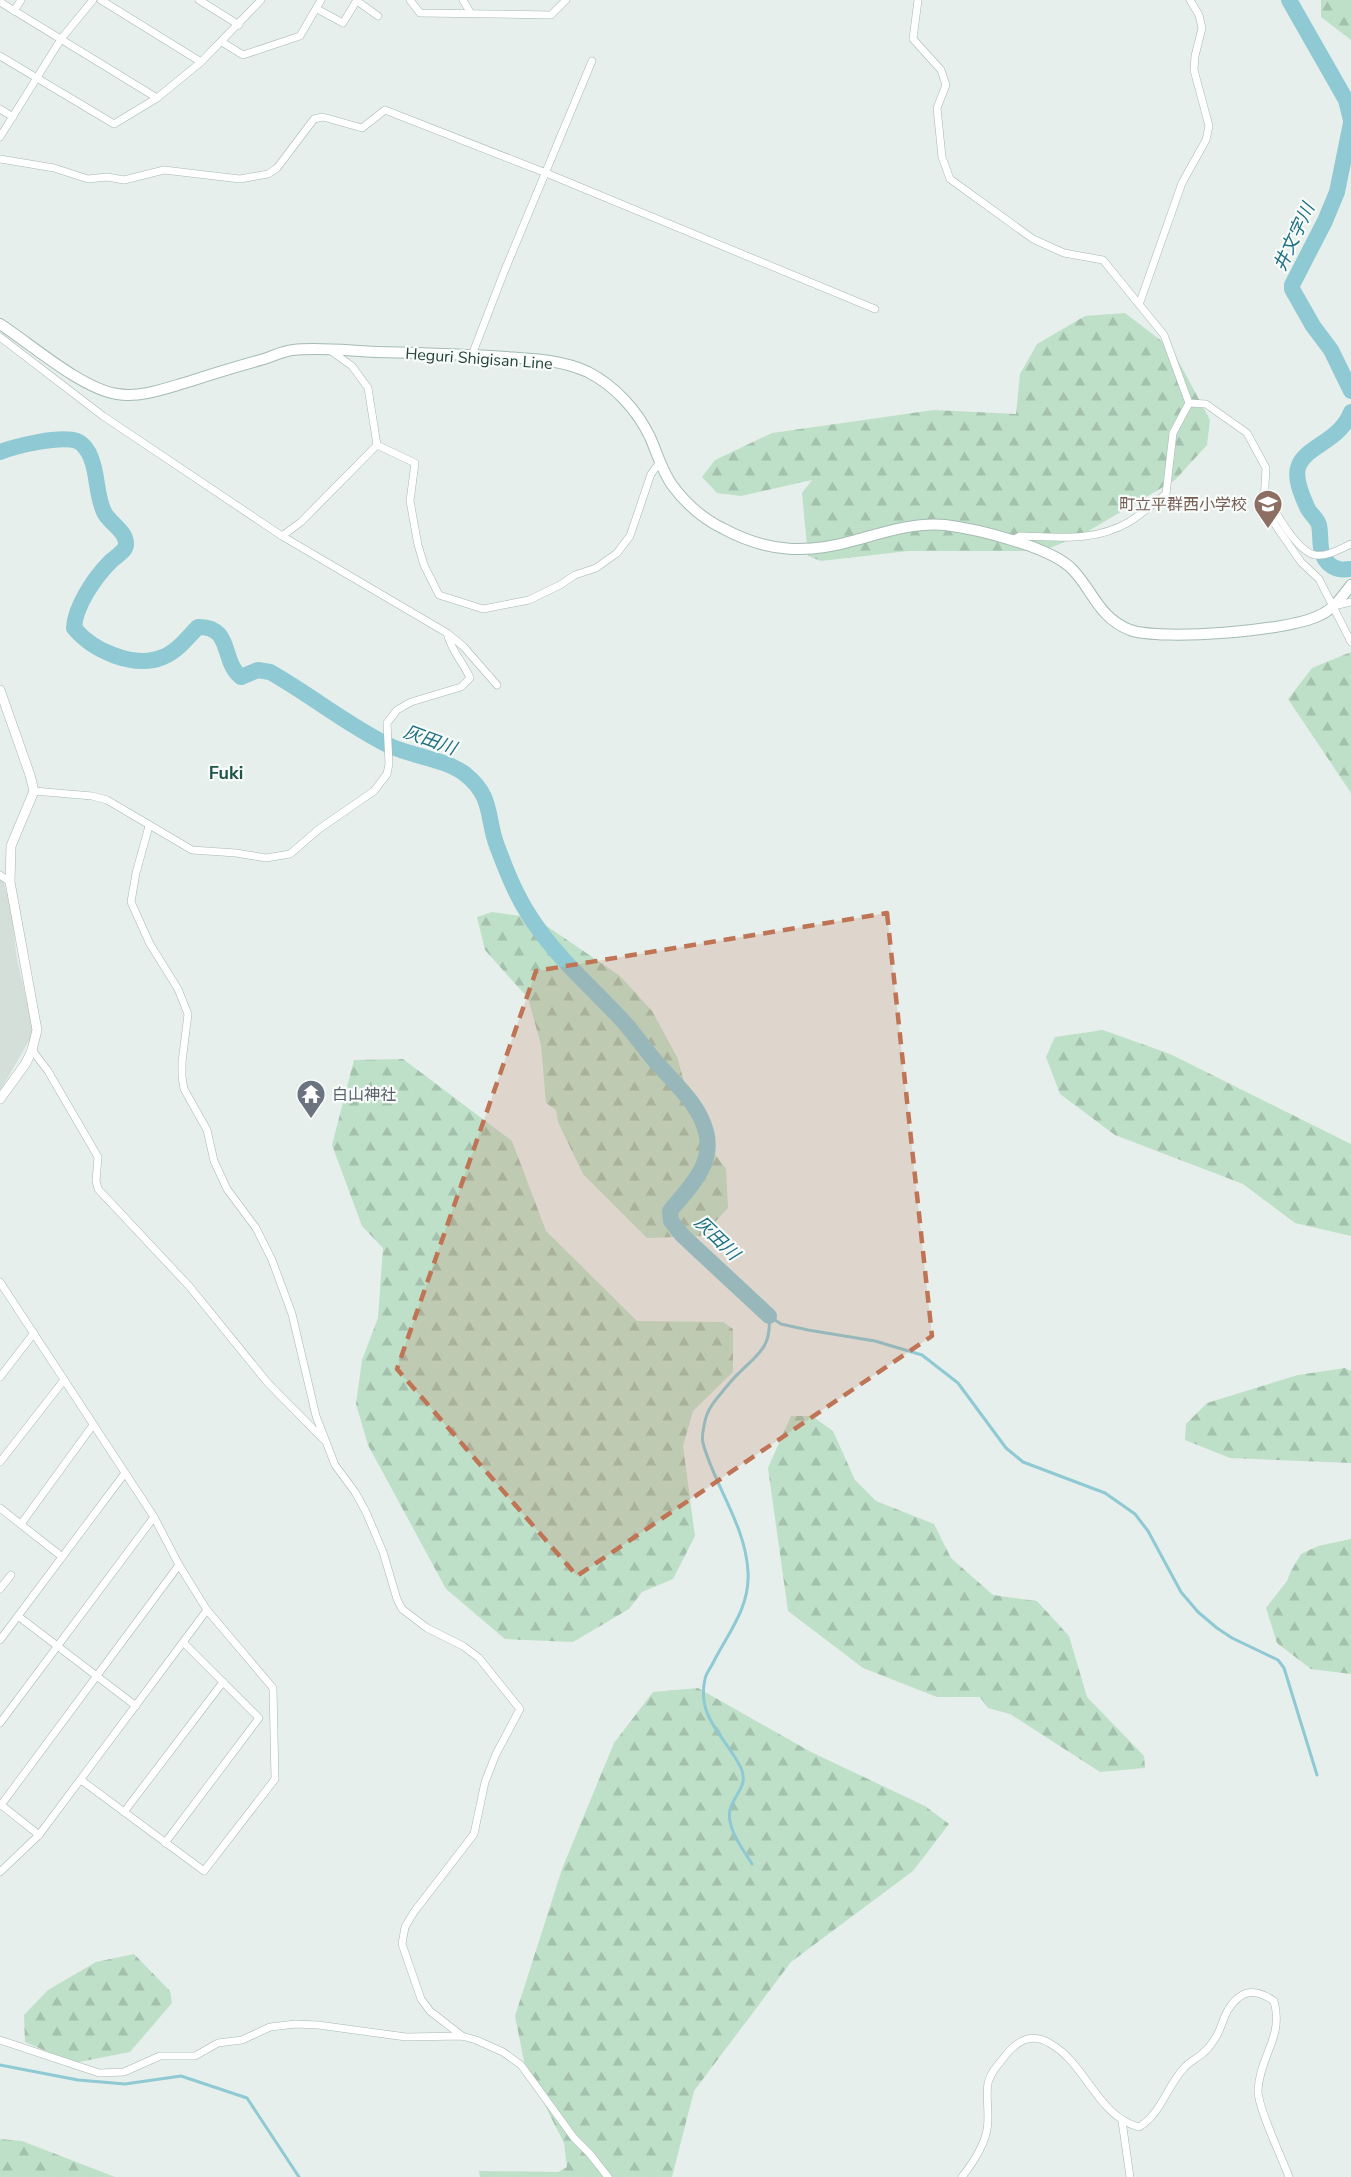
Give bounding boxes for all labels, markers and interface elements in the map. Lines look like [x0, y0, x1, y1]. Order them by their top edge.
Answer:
water label: 井文字川 [1268, 197, 1321, 275]
street label: Heguri Shigisan Line [404, 343, 553, 375]
school or university icon: 町立平群西小学校 [1252, 488, 1284, 530]
place label: 町立平群西小学校 [1119, 494, 1247, 516]
water label: 灰田川 [401, 719, 461, 761]
district label: Fuki [209, 761, 243, 785]
temple icon: 白山神社 [295, 1078, 327, 1120]
place label: 白山神社 [332, 1084, 396, 1106]
water label: 灰田川 [689, 1211, 746, 1267]

